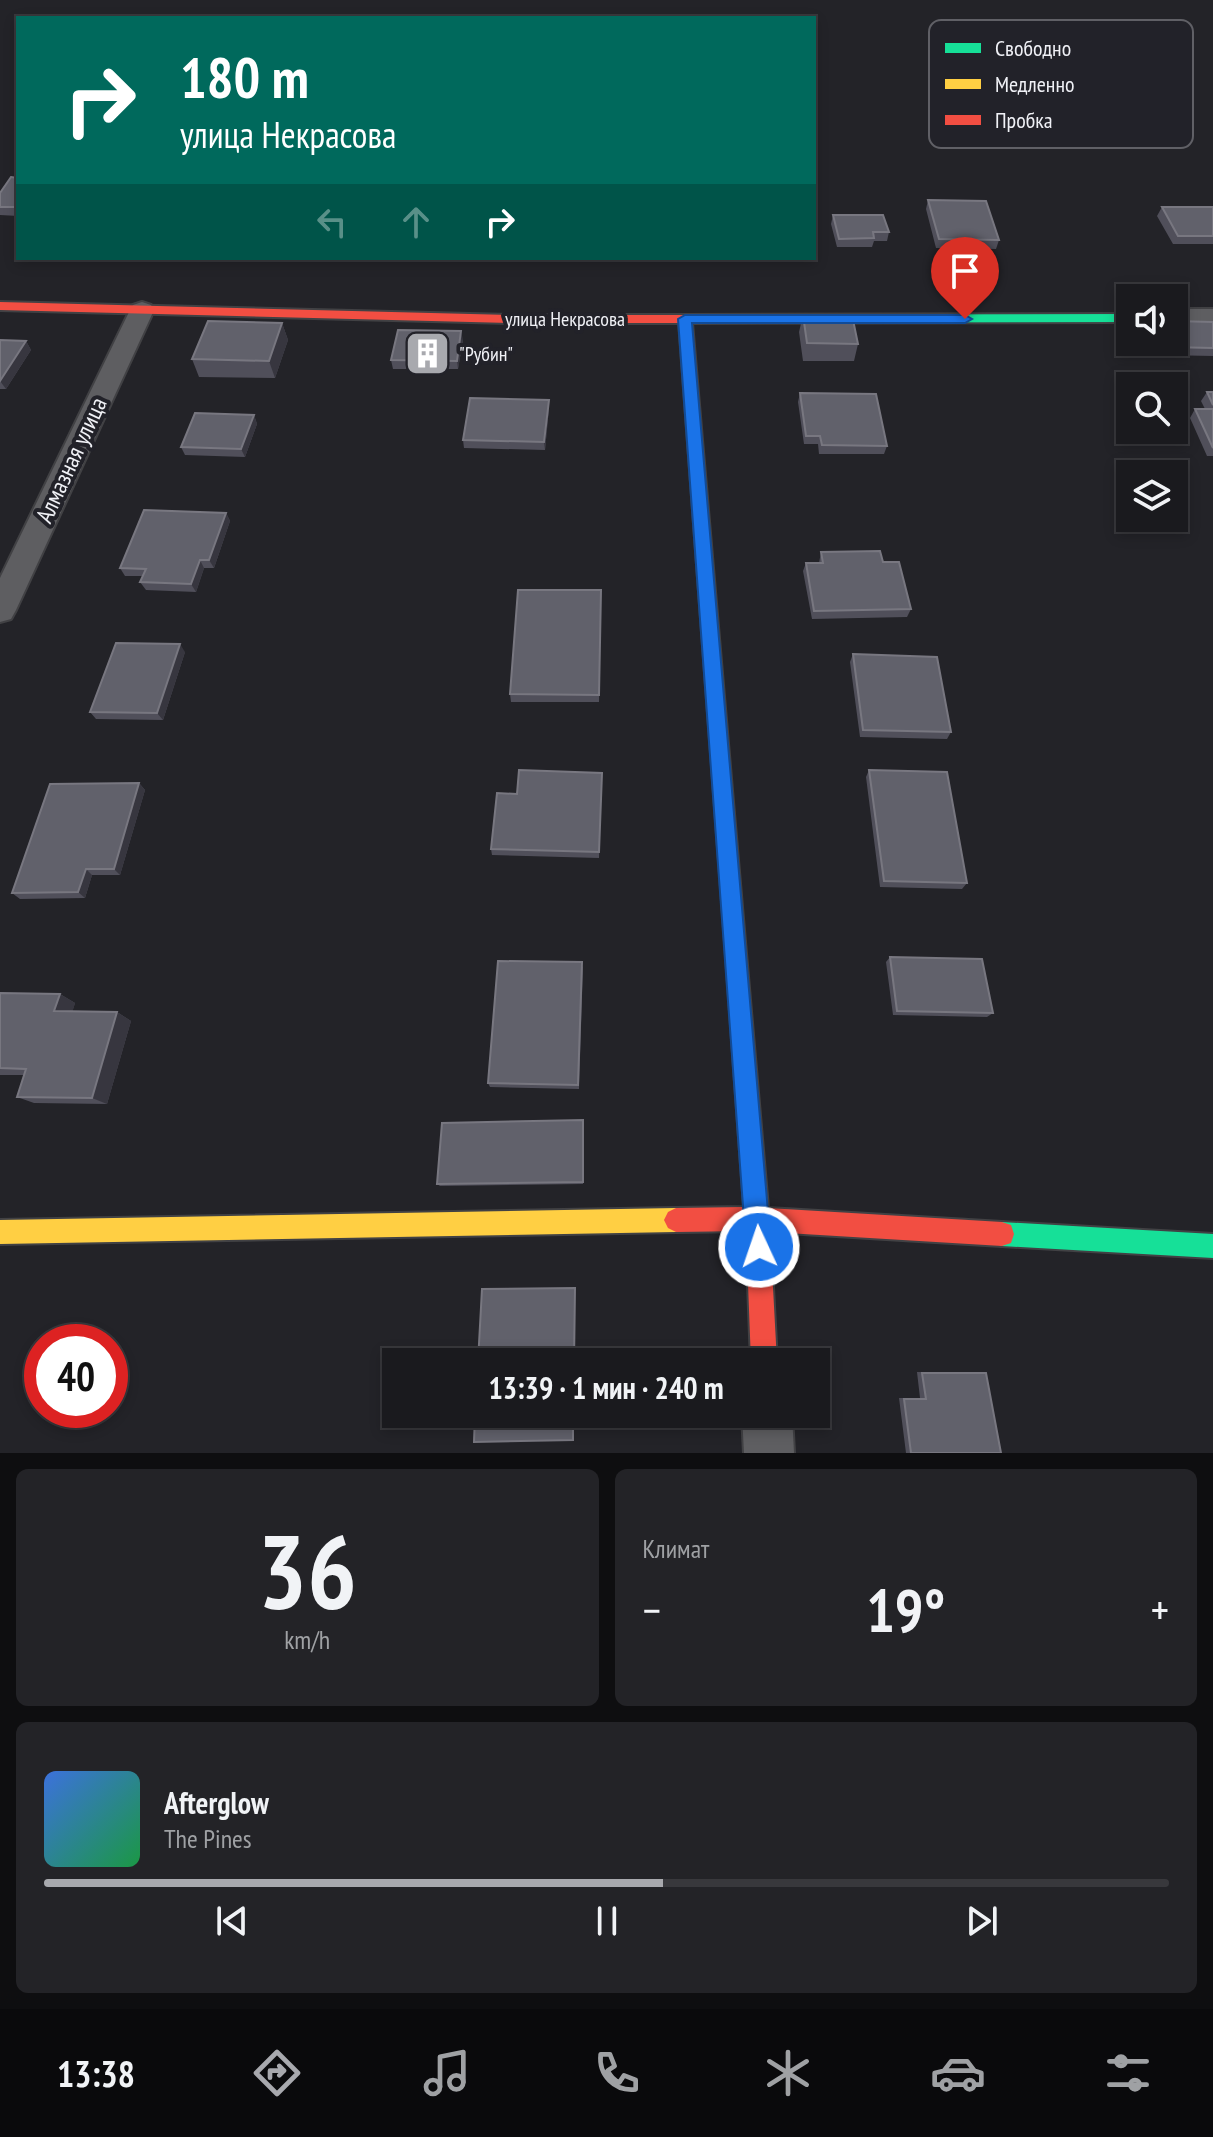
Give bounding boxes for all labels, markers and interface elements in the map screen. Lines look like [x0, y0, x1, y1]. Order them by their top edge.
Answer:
legend [929, 20, 1193, 148]
text: Свободно [995, 34, 1071, 62]
text: 180 m [180, 41, 309, 113]
icon: right [48, 48, 152, 152]
text: Медленно [995, 70, 1074, 98]
text: Пробка [995, 106, 1052, 134]
text: улица Некрасова [180, 111, 396, 158]
icon: left [310, 200, 354, 244]
icon: ahead [394, 200, 438, 244]
icon: right [478, 200, 522, 244]
pin [931, 237, 999, 319]
icon: arrive [943, 249, 987, 293]
map controls [1116, 284, 1188, 532]
button: sound [1116, 284, 1188, 356]
street label: улица Некрасова [505, 306, 625, 332]
building icon: "Рубин" [404, 330, 452, 378]
place label: "Рубин" [459, 341, 513, 367]
button: search [1116, 372, 1188, 444]
street label: Алмазная улица [28, 392, 114, 528]
button: layers [1116, 460, 1188, 532]
position arrow [717, 1205, 801, 1289]
speed limit sign: 40 [24, 1324, 128, 1428]
text: 13:39 · 1 мин · 240 m [488, 1368, 724, 1407]
text: 36 [258, 1503, 357, 1638]
text: Климат [643, 1532, 709, 1565]
text: 19° [866, 1571, 945, 1649]
text: − [643, 1581, 661, 1638]
text: + [1151, 1581, 1169, 1638]
text: km/h [284, 1623, 330, 1656]
text: Afterglow [164, 1783, 269, 1822]
text: The Pines [164, 1822, 252, 1855]
icon: previous [210, 1899, 254, 1943]
icon: pause [585, 1899, 629, 1943]
icon: next [960, 1899, 1004, 1943]
icon: directions [249, 2045, 305, 2101]
icon: music [419, 2045, 475, 2101]
icon: phone [589, 2045, 645, 2101]
icon: climate [760, 2045, 816, 2101]
icon: car [930, 2045, 986, 2101]
icon: filters [1100, 2045, 1156, 2101]
text: 13:38 [57, 2050, 135, 2097]

